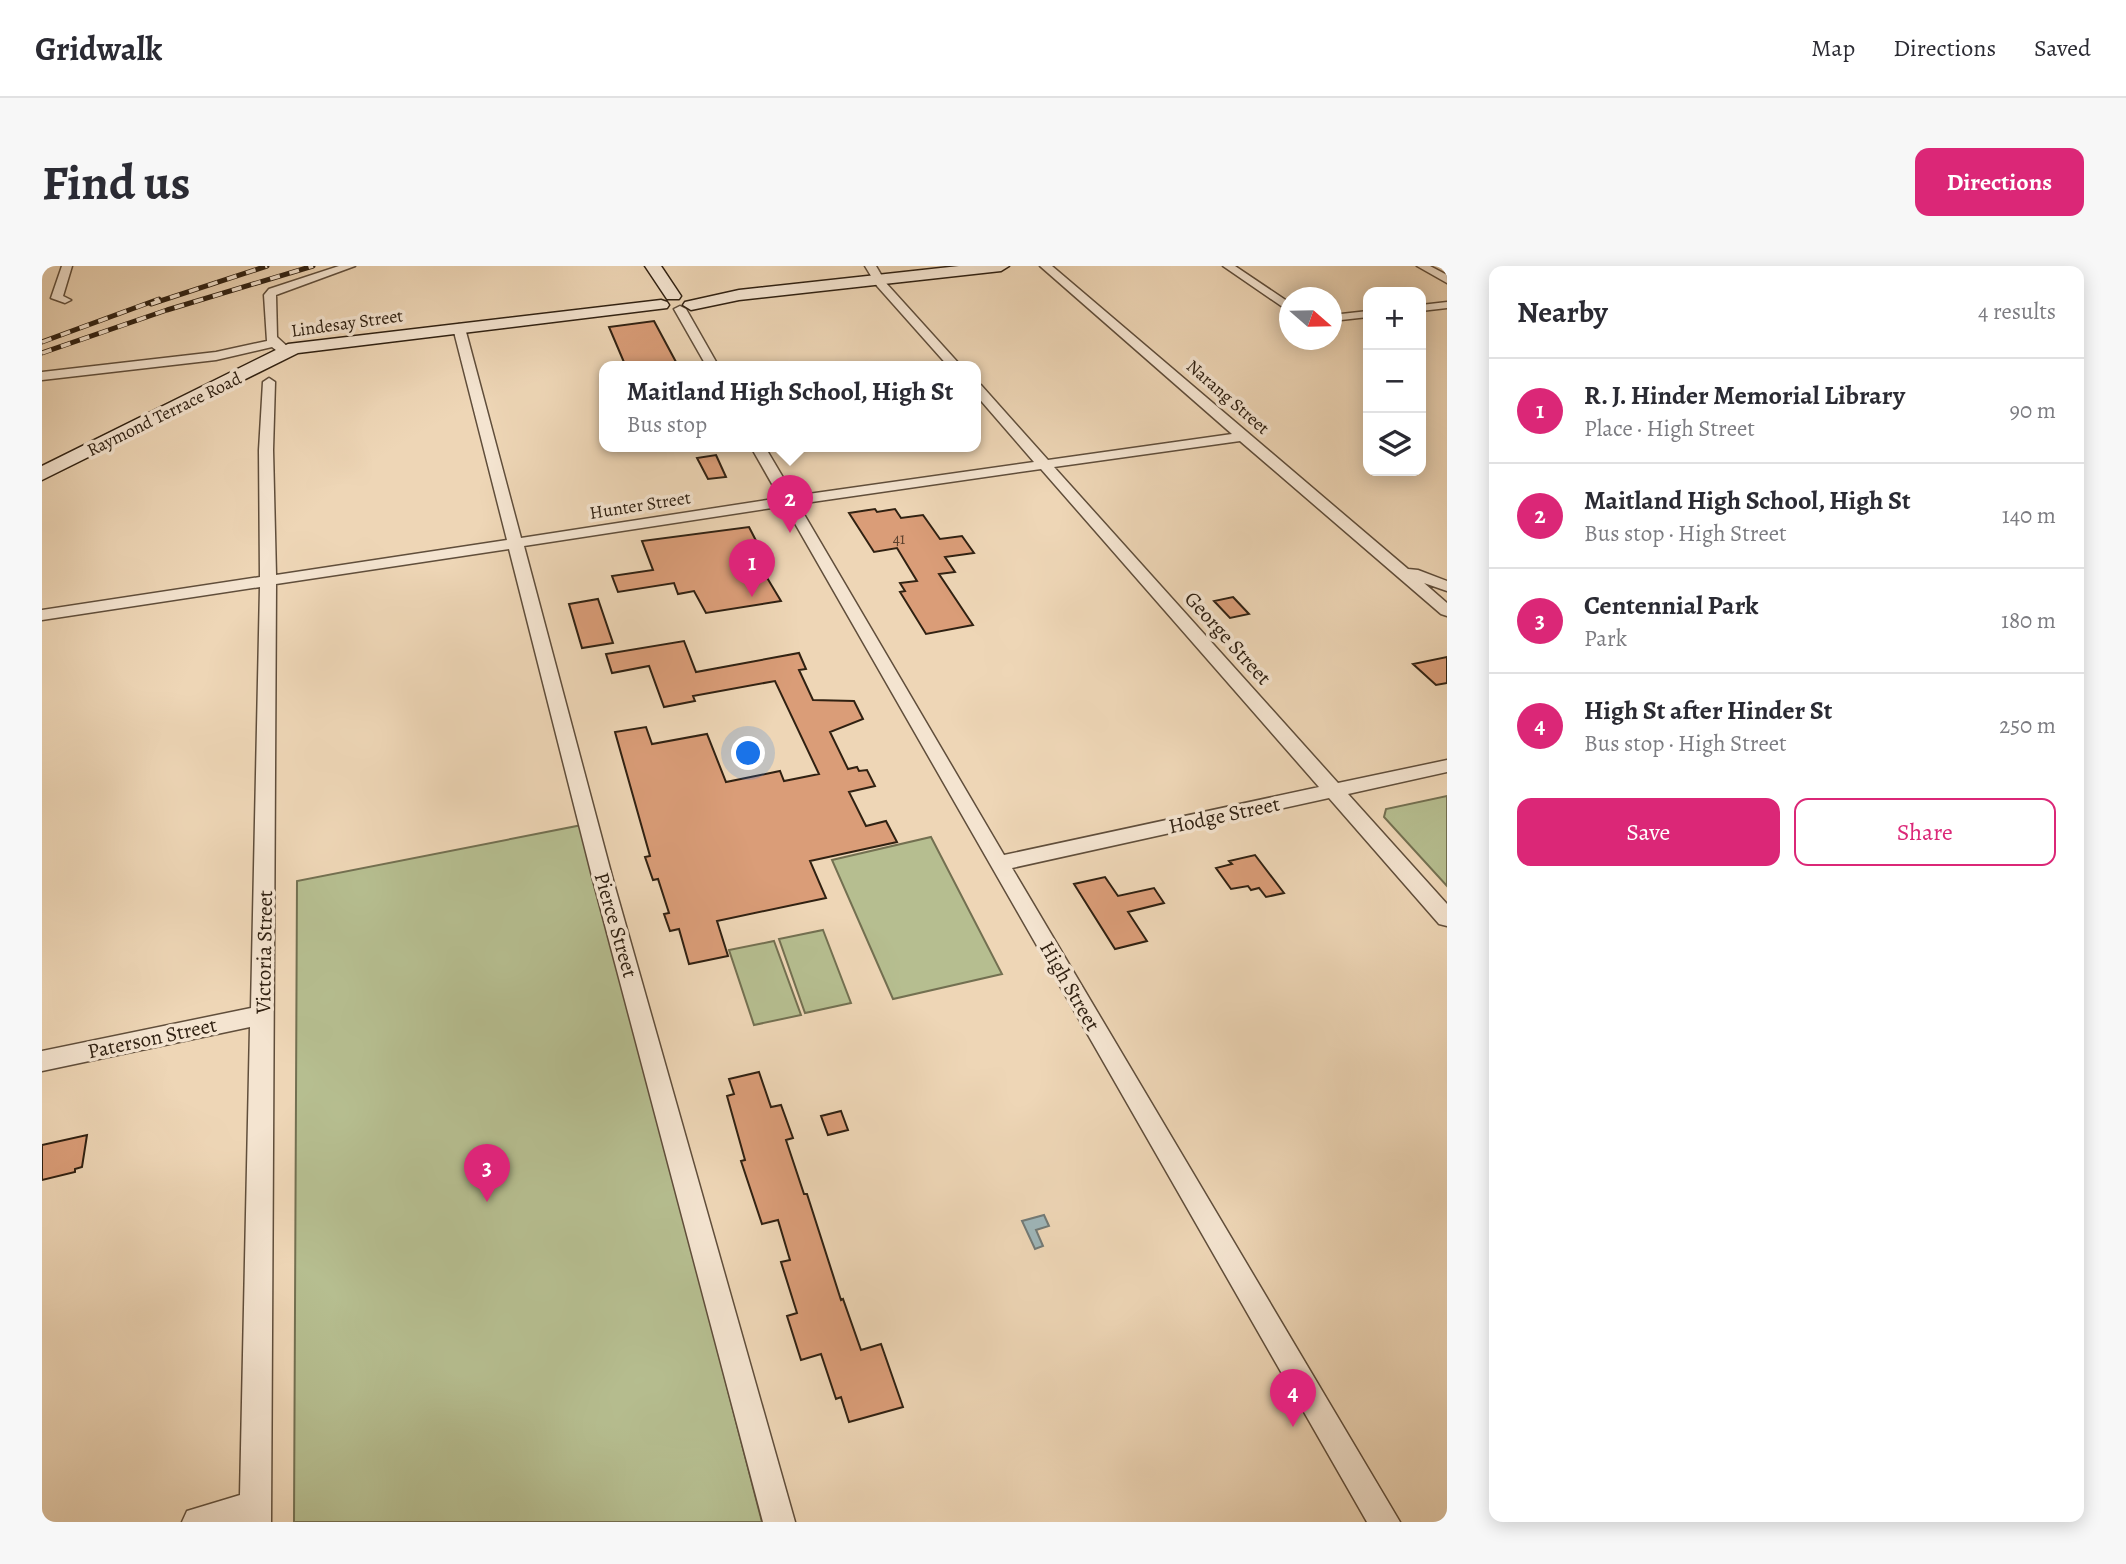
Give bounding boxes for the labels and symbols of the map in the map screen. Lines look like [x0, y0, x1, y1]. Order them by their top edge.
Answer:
north arrow [1279, 287, 1342, 350]
street label: Lindesay Street [289, 303, 405, 343]
street label: Narang Street [1181, 354, 1275, 440]
street label: Raymond Terrace Road [83, 366, 246, 462]
pin: 2 [767, 475, 813, 533]
street label: Hunter Street [588, 485, 692, 525]
house number: 41 [893, 528, 906, 550]
pin: 1 [729, 539, 775, 597]
street label: George Street [1178, 585, 1278, 691]
your location [731, 736, 765, 770]
street label: Hodge Street [1166, 790, 1282, 840]
street label: Pierce Street [588, 869, 644, 981]
street label: Victoria Street [249, 890, 279, 1015]
street label: High Street [1033, 936, 1107, 1036]
street label: Paterson Street [85, 1011, 219, 1065]
pin: 3 [464, 1144, 510, 1202]
pin: 4 [1270, 1369, 1316, 1427]

